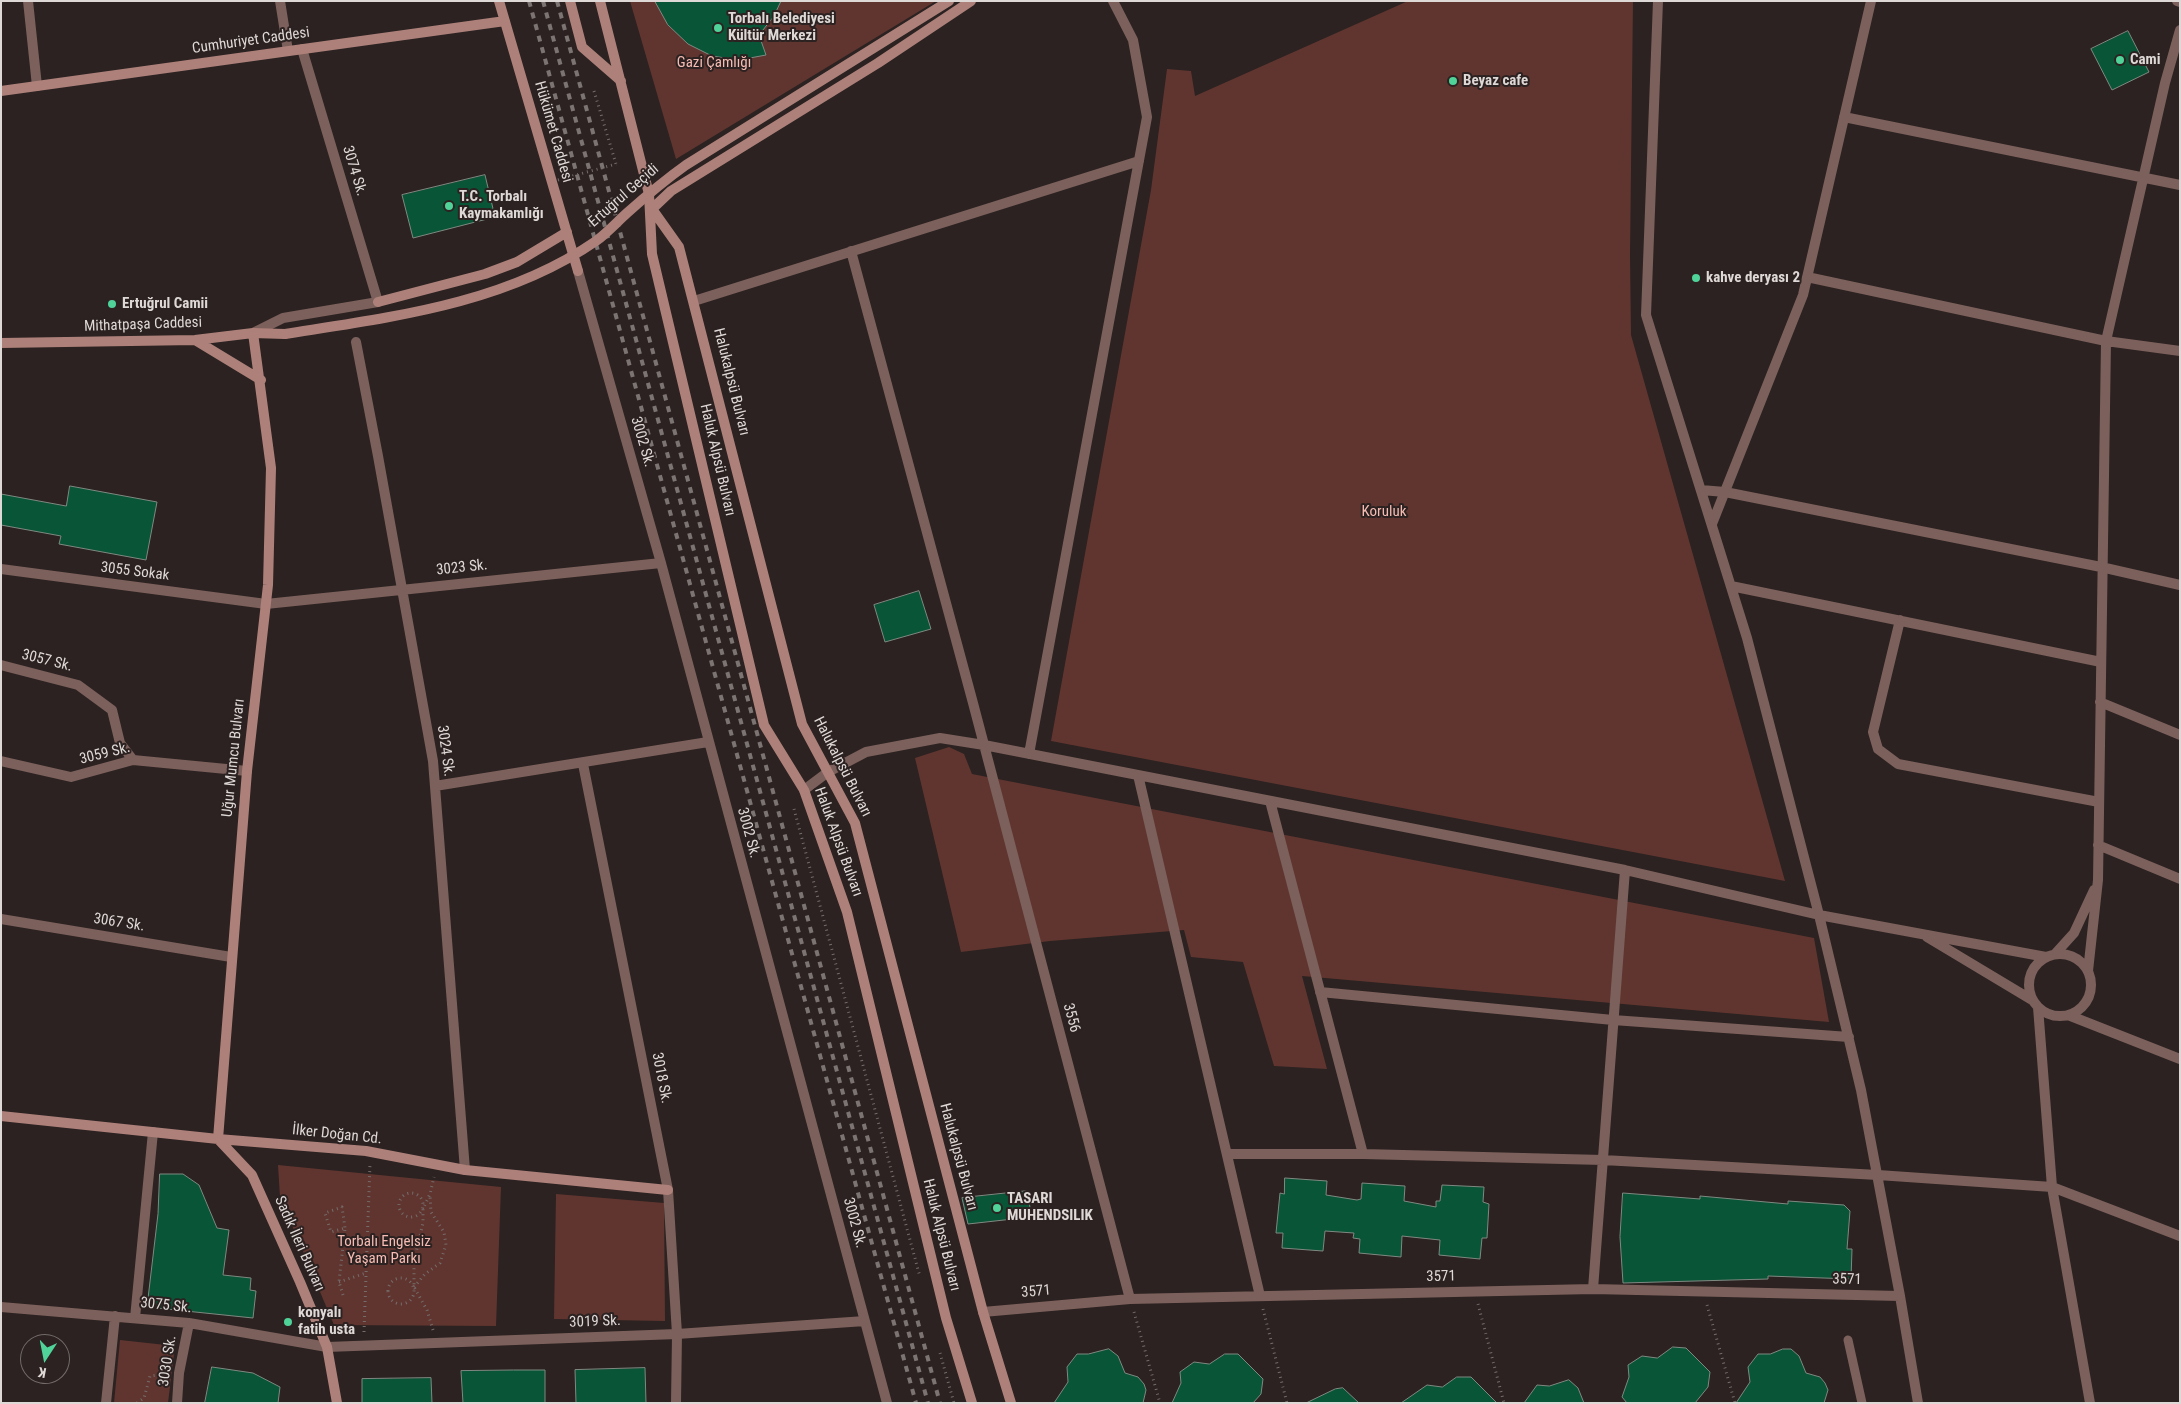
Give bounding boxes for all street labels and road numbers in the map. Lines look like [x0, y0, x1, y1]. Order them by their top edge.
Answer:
street label: Cumhuriyet Caddesi [191, 24, 311, 58]
street label: Hükümet Caddesi [530, 79, 576, 185]
street label: 3074 Sk. [338, 144, 370, 198]
street label: Ertuğrul Geçidi [585, 161, 663, 231]
street label: Mithatpaşa Caddesi [84, 314, 202, 336]
street label: Halukalpsü Bulvarı [709, 326, 753, 438]
street label: Haluk Alpsü Bulvarı [695, 402, 739, 518]
street label: 3002 Sk. [626, 415, 658, 469]
street label: 3023 Sk. [435, 556, 489, 580]
street label: 3055 Sokak [100, 559, 170, 585]
street label: 3057 Sk. [20, 646, 74, 676]
street label: Uğur Mumcu Bulvarı [219, 698, 249, 818]
street label: Halukalpsü Bulvarı [809, 714, 875, 820]
street label: 3024 Sk. [433, 724, 457, 778]
street label: 3059 Sk. [78, 739, 132, 769]
street label: Haluk Alpsü Bulvarı [810, 785, 866, 899]
street label: 3002 Sk. [733, 806, 763, 860]
street label: 3067 Sk. [92, 910, 146, 936]
street label: 3556 [1058, 1001, 1084, 1035]
street label: 3018 Sk. [647, 1051, 675, 1105]
street label: Halukalpsü Bulvarı [935, 1102, 981, 1212]
street label: İlker Doğan Cd. [291, 1121, 383, 1149]
street label: Haluk Alpsü Bulvarı [918, 1177, 964, 1293]
street label: Sadık İleri Bulvarı [270, 1194, 328, 1294]
street label: 3002 Sk. [839, 1196, 869, 1250]
street label: 3571 [1426, 1268, 1456, 1286]
street label: 3571 [1832, 1271, 1862, 1289]
street label: 3571 [1020, 1282, 1052, 1302]
street label: 3075 Sk. [139, 1294, 193, 1318]
street label: 3019 Sk. [569, 1312, 621, 1332]
street label: 3030 Sk. [155, 1334, 181, 1388]

